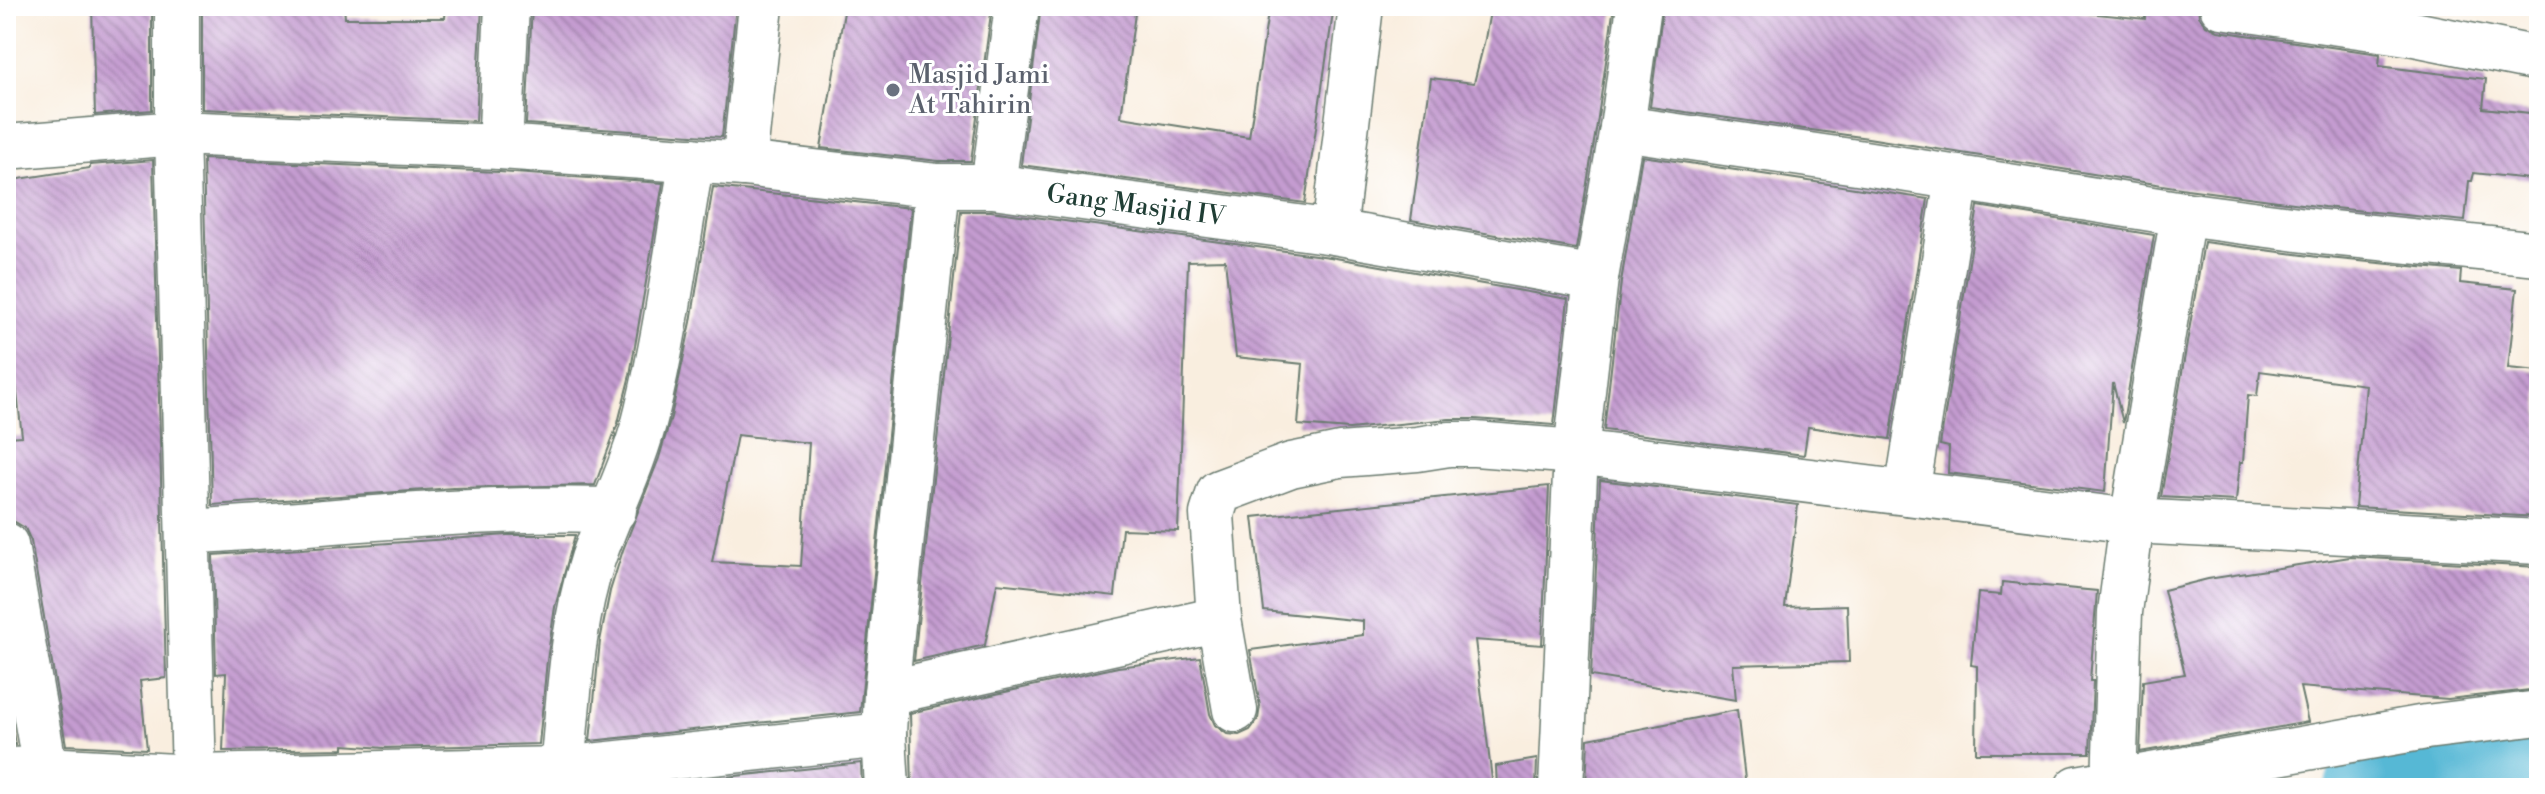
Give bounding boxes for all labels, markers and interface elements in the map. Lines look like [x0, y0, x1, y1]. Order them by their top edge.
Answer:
place label: Masjid Jami At Tahirin [908, 59, 1049, 121]
marker: Masjid Jami At Tahirin [884, 81, 902, 99]
street label: Gang Masjid IV [1045, 177, 1228, 233]

